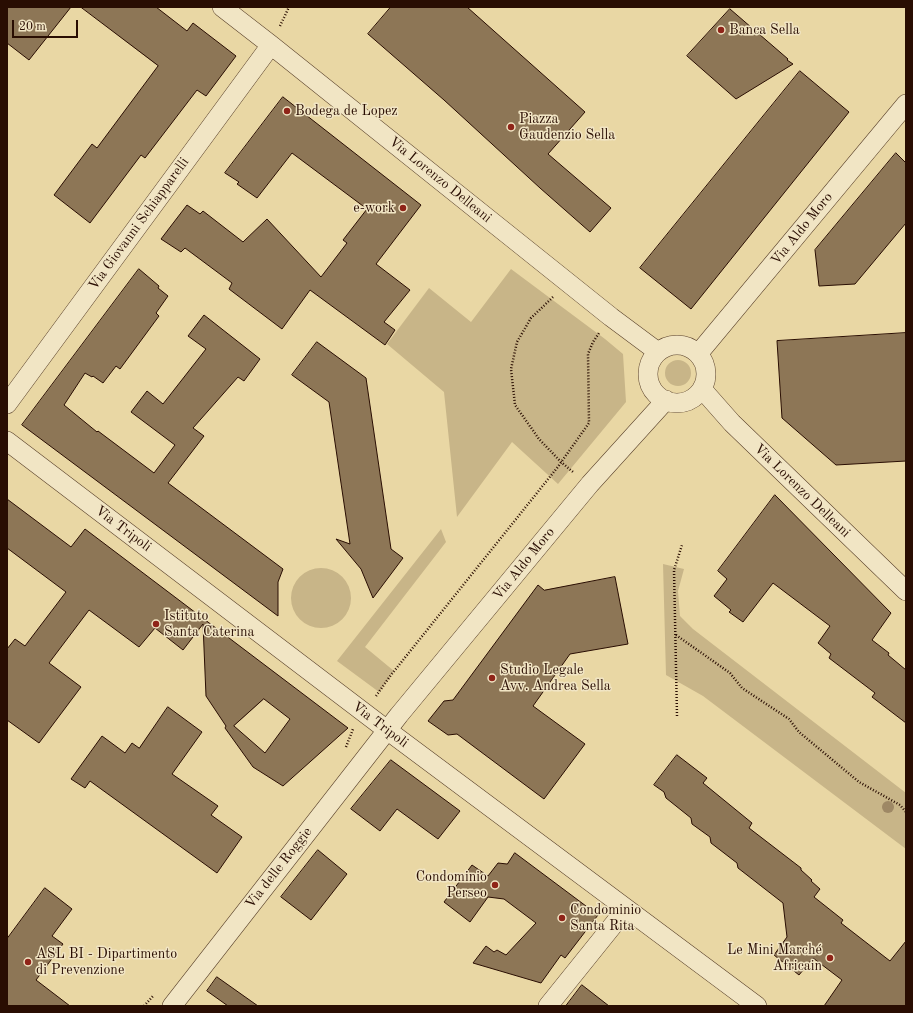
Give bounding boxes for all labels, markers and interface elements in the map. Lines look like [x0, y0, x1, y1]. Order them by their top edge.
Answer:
scale bar [14, 12, 80, 38]
text: 20 m [19, 21, 46, 33]
place label: Banca Sella [729, 22, 800, 38]
marker: Banca Sella [716, 25, 726, 35]
place label: Bodega de Lopez [295, 103, 398, 119]
marker: Bodega de Lopez [282, 106, 292, 116]
place label: Piazza Gaudenzio Sella [519, 111, 615, 144]
marker: Piazza Gaudenzio Sella [506, 122, 516, 132]
street label: Via Lorenzo Delleani [385, 133, 495, 227]
street label: Via Giovanni Schiapparelli [85, 154, 193, 294]
street label: Via Aldo Moro [768, 189, 836, 269]
place label: e-work [353, 200, 395, 216]
marker: e-work [398, 203, 408, 213]
street label: Via Lorenzo Delleani [750, 441, 854, 541]
street label: Via Tripoli [92, 502, 154, 556]
street label: Via Aldo Moro [490, 524, 558, 604]
place label: Istituto Santa Caterina [164, 608, 255, 640]
marker: Istituto Santa Caterina [151, 619, 161, 629]
place label: Studio Legale Avv. Andrea Sella [500, 662, 611, 694]
marker: Studio Legale Avv. Andrea Sella [487, 673, 497, 683]
street label: Via Tripoli [349, 698, 411, 752]
street label: Via delle Roggie [242, 824, 316, 912]
place label: Condominio Perseo [416, 869, 487, 902]
marker: Condominio Perseo [490, 880, 500, 890]
place label: Condominio Santa Rita [570, 902, 641, 934]
marker: Condominio Santa Rita [557, 913, 567, 923]
place label: Le Mini Marché Africain [727, 942, 822, 974]
place label: ASL BI - Dipartimento di Prevenzione [36, 946, 177, 978]
marker: Le Mini Marché Africain [825, 953, 835, 963]
marker: ASL BI - Dipartimento di Prevenzione [23, 957, 33, 967]

